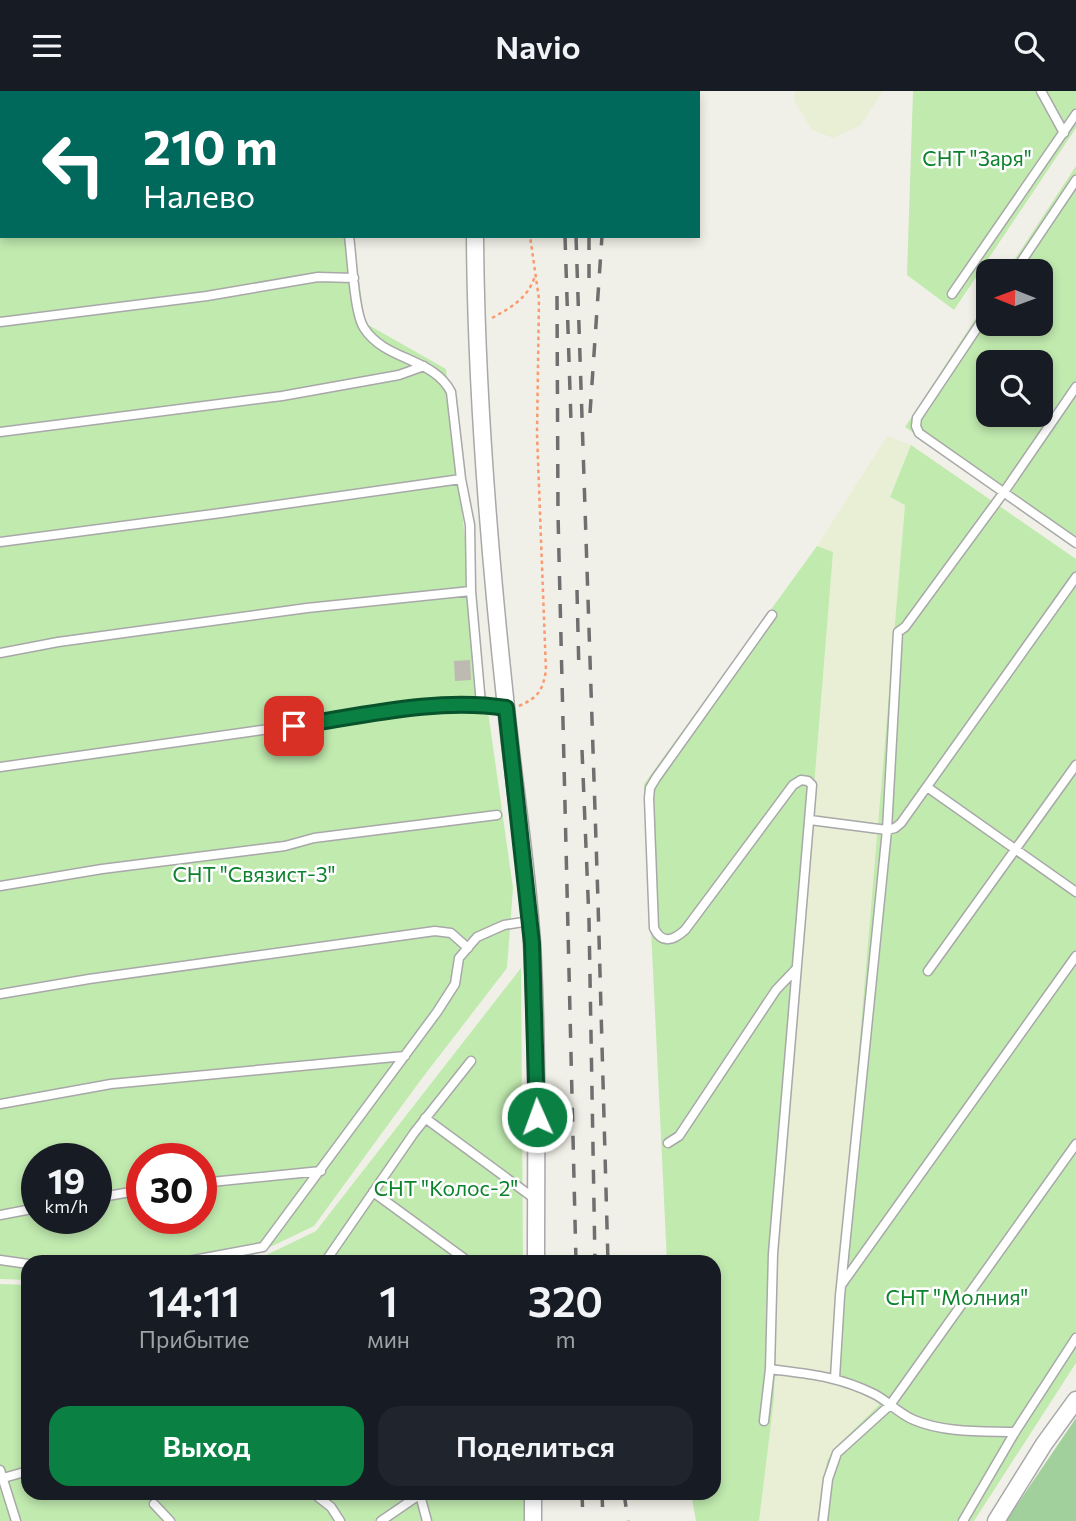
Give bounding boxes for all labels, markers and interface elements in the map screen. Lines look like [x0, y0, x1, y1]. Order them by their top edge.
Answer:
text: Navio [495, 26, 581, 66]
icon: menu [28, 27, 66, 65]
icon: search [1010, 27, 1048, 65]
text: 210 m [143, 115, 278, 175]
icon: left [28, 119, 119, 210]
park label: СНТ "Заря" [922, 145, 1032, 170]
text: Налево [143, 175, 255, 215]
north arrow [976, 259, 1054, 336]
map controls [976, 259, 1053, 427]
button: search [976, 350, 1053, 427]
pin [264, 696, 324, 756]
icon: arrive [275, 707, 313, 745]
park label: СНТ "Связист-3" [172, 861, 336, 886]
position arrow [500, 1080, 574, 1154]
speed limit sign: 30 [126, 1143, 217, 1234]
text: 19 [48, 1158, 85, 1201]
park label: СНТ "Колос-2" [374, 1175, 518, 1200]
text: km/h [45, 1195, 88, 1217]
text: 14:11 [148, 1274, 240, 1326]
text: 1 [379, 1274, 398, 1326]
text: 320 [528, 1274, 603, 1326]
park label: СНТ "Молния" [886, 1284, 1028, 1309]
text: Прибытие [139, 1325, 249, 1353]
text: мин [367, 1325, 410, 1353]
text: m [555, 1325, 576, 1353]
button: Выход [49, 1406, 364, 1486]
button: Поделиться [378, 1406, 693, 1486]

